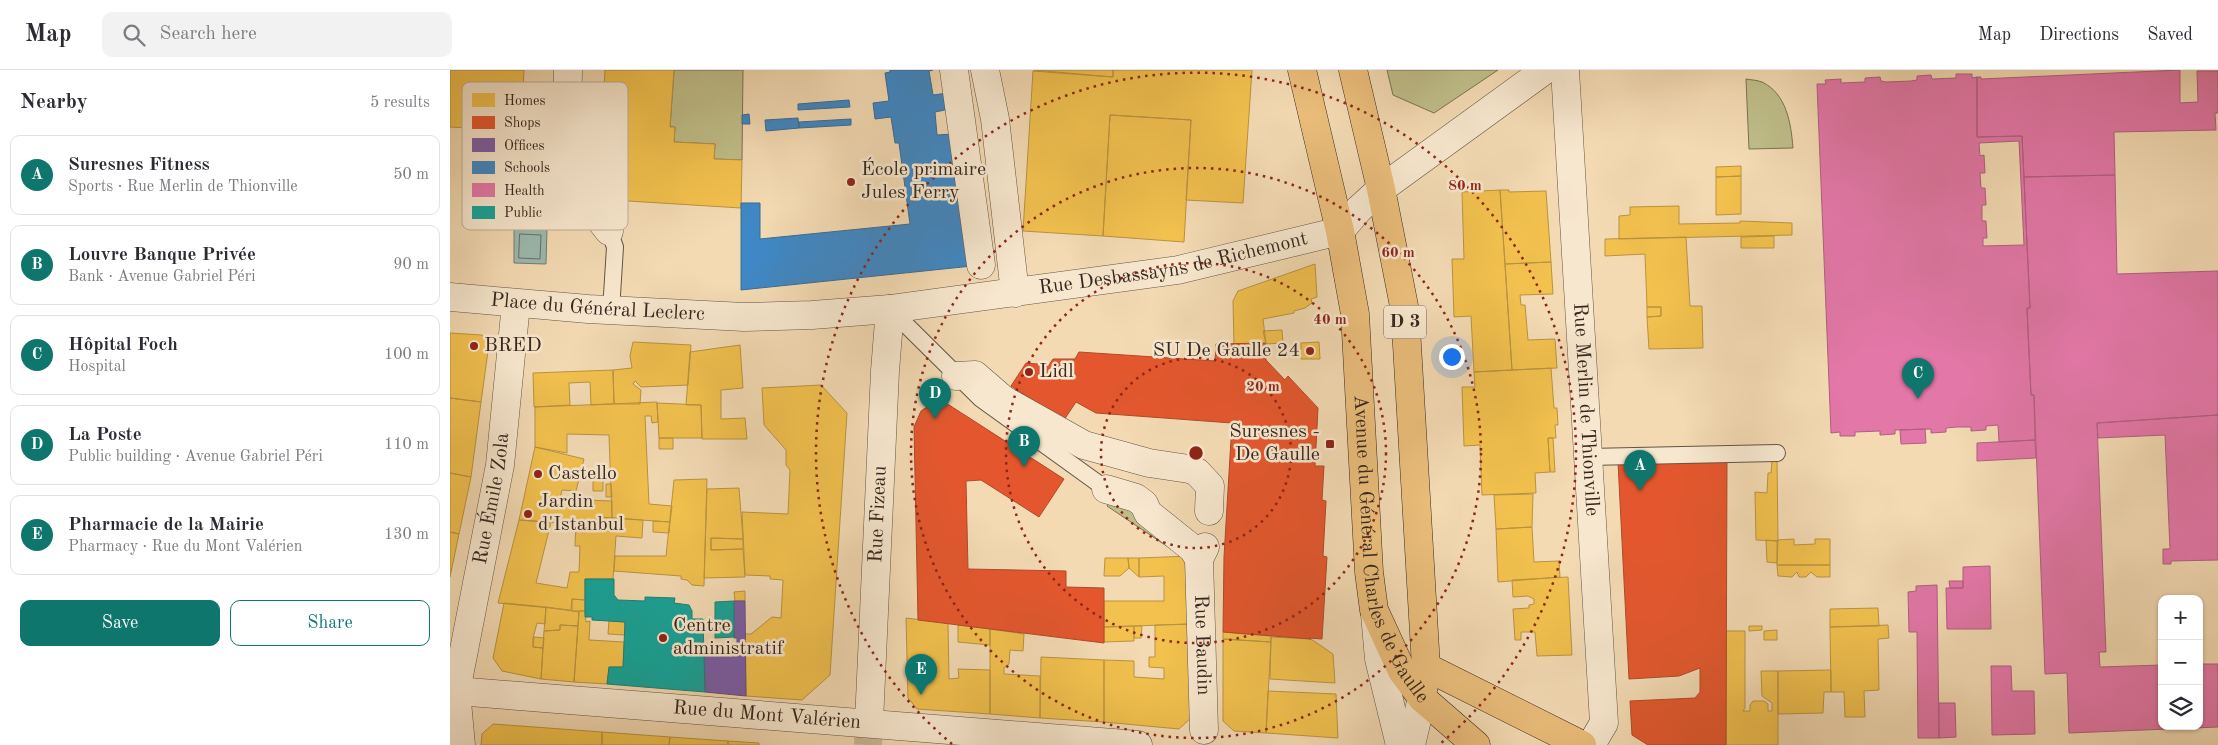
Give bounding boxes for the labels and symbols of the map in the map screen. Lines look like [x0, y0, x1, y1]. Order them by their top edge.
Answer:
legend [462, 82, 628, 230]
text: Homes [504, 94, 546, 108]
text: Shops [504, 116, 541, 130]
text: Offices [504, 139, 544, 153]
place label: École primaire Jules Ferry [861, 157, 986, 203]
text: Schools [504, 161, 550, 175]
marker: École primaire Jules Ferry [845, 176, 857, 188]
text: 80 m [1448, 179, 1482, 194]
text: Health [504, 184, 545, 198]
text: Public [504, 206, 542, 220]
street label: Rue Desbassayns de Richemont [1038, 229, 1310, 299]
text: 60 m [1381, 246, 1415, 261]
street label: Place du Général Leclerc [490, 291, 706, 325]
street label: Rue Merlin de Thionville [1569, 302, 1602, 517]
road number: D 3 [1384, 306, 1426, 338]
text: 40 m [1313, 313, 1347, 328]
place label: BRED [484, 336, 542, 356]
marker: BRED [468, 340, 480, 352]
place label: SU De Gaulle 24 [1153, 341, 1300, 361]
your location [1439, 344, 1465, 370]
marker: SU De Gaulle 24 [1304, 345, 1316, 357]
pin: C [1902, 358, 1934, 399]
place label: Lidl [1039, 362, 1074, 382]
marker: Lidl [1023, 366, 1035, 378]
pin: D [919, 378, 951, 419]
text: 20 m [1246, 380, 1280, 395]
street label: Avenue du Général Charles de Gaulle [1349, 394, 1432, 707]
place label: Suresnes - De Gaulle [1229, 422, 1320, 465]
pin: B [1008, 426, 1040, 467]
street label: Rue Émile Zola [471, 432, 513, 566]
marker: Suresnes - De Gaulle [1324, 438, 1336, 450]
centre of rings [1187, 444, 1205, 462]
pin: A [1624, 450, 1656, 491]
place label: Castello [548, 464, 617, 484]
street label: Rue Fizeau [866, 465, 891, 563]
marker: Castello [532, 468, 544, 480]
place label: Jardin d'Istanbul [538, 492, 624, 535]
marker: Jardin d'Istanbul [522, 508, 534, 520]
street label: Rue Baudin [1190, 594, 1213, 696]
place label: Centre administratif [673, 616, 785, 659]
marker: Centre administratif [657, 632, 669, 644]
pin: E [905, 654, 937, 695]
street label: Rue du Mont Valérien [672, 698, 862, 733]

